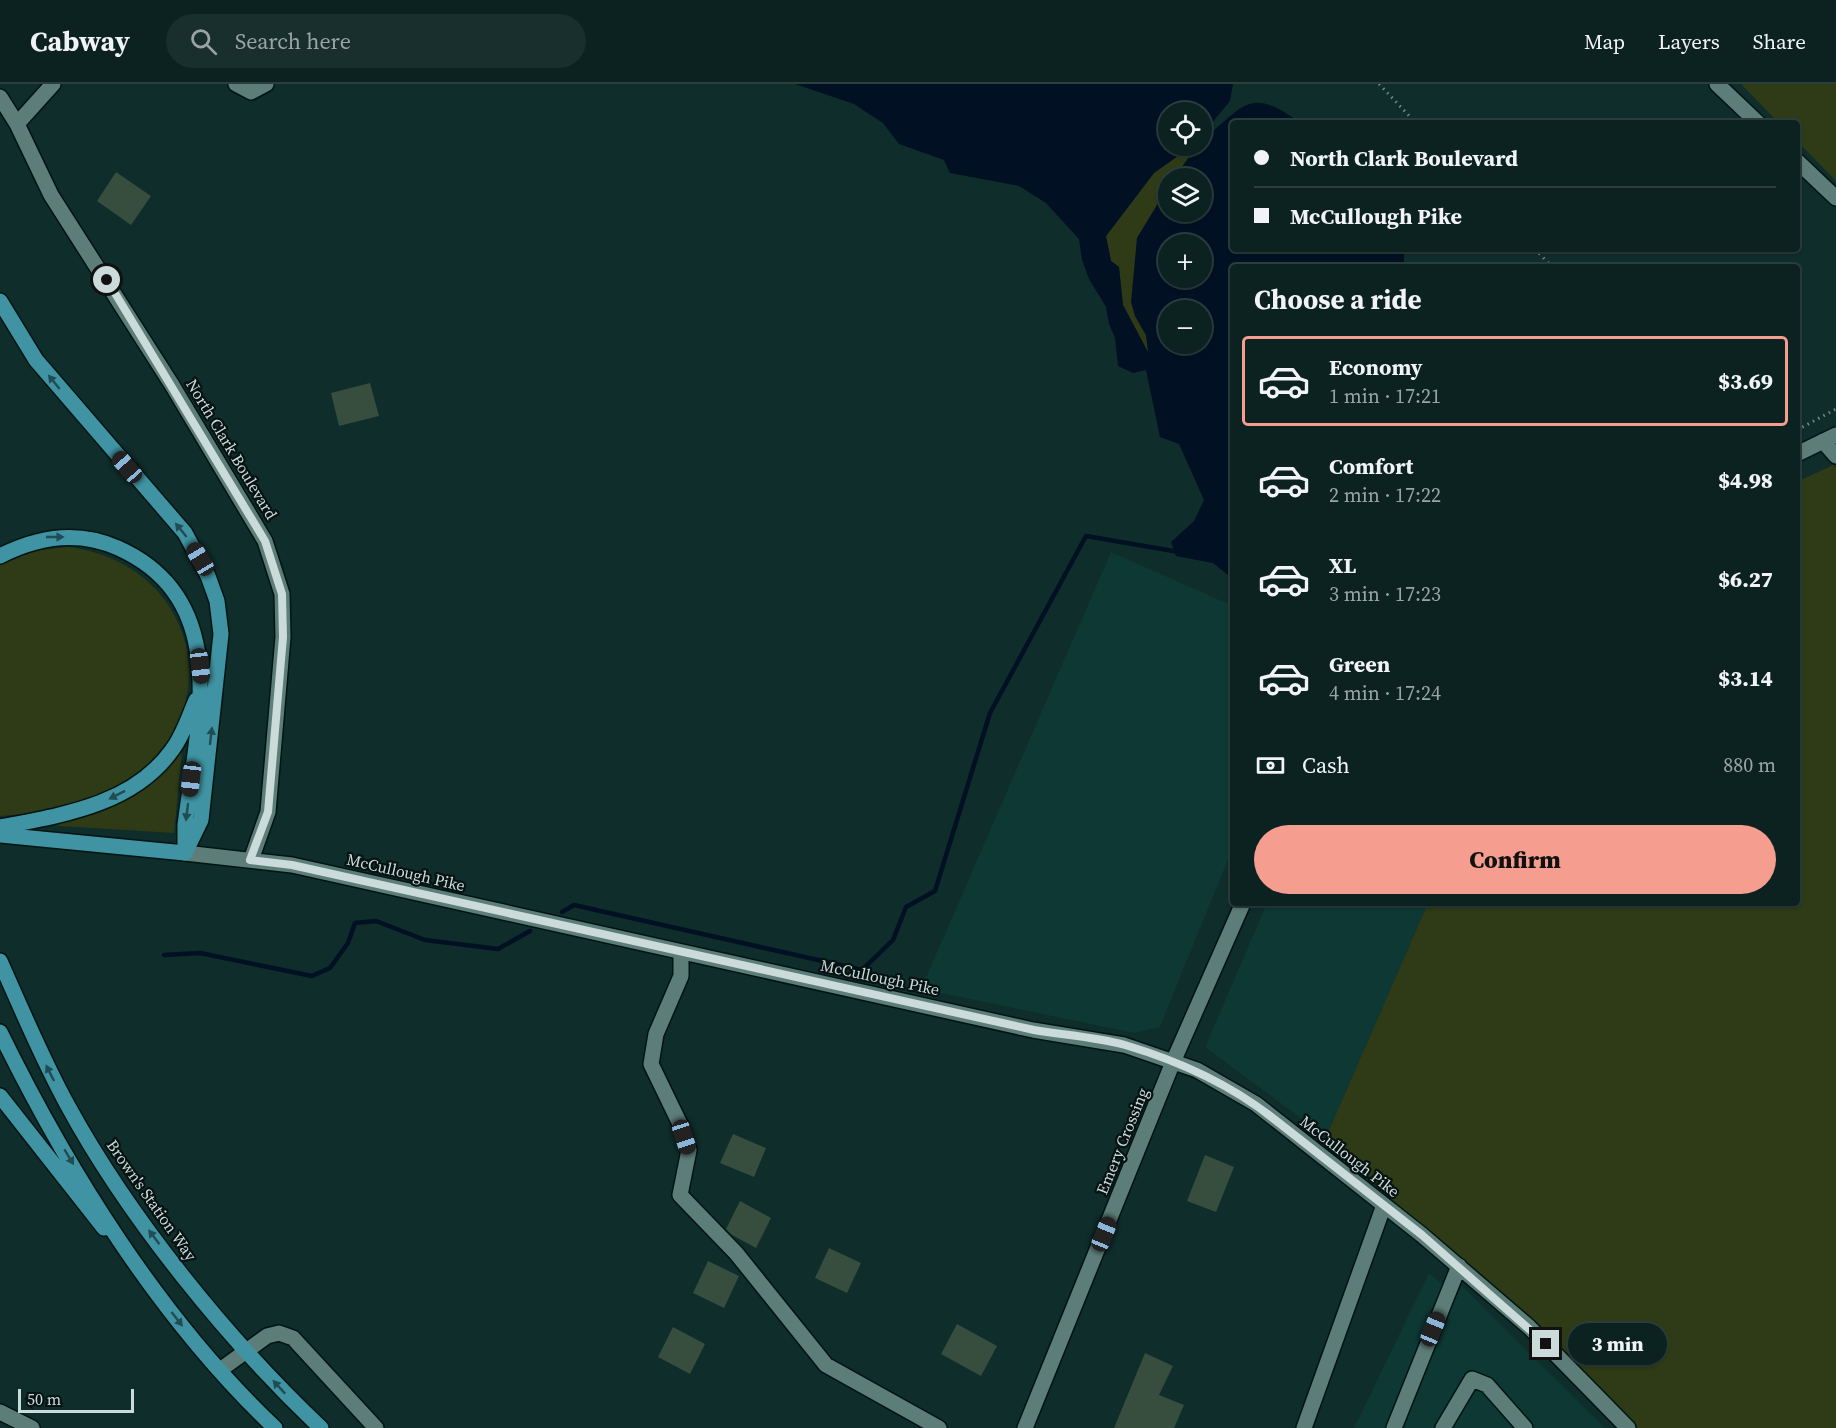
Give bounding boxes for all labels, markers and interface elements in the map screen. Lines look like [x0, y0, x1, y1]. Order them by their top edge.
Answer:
search box [166, 14, 586, 68]
text: Cabway [30, 22, 130, 60]
icon: search [187, 25, 220, 58]
text: Search here [235, 26, 351, 56]
text: Map [1584, 27, 1625, 56]
text: Layers [1658, 27, 1720, 56]
text: Share [1753, 27, 1806, 56]
map controls [1158, 102, 1212, 354]
button: locate [1158, 102, 1212, 156]
text: North Clark Boulevard [1290, 143, 1518, 173]
button: layers [1158, 168, 1212, 222]
text: McCullough Pike [1290, 201, 1462, 231]
button: + [1158, 234, 1212, 288]
route start [93, 266, 120, 293]
text: Choose a ride [1254, 281, 1422, 318]
button: − [1158, 300, 1212, 354]
text: Economy [1329, 352, 1423, 382]
icon: car [1257, 354, 1311, 408]
text: $3.69 [1718, 366, 1773, 396]
one-way arrow [47, 374, 60, 390]
street label: North Clark Boulevard [181, 375, 283, 523]
text: 1 min · 17:21 [1329, 382, 1441, 410]
car [108, 448, 146, 486]
text: Comfort [1329, 451, 1413, 481]
icon: car [1257, 453, 1311, 507]
text: $4.98 [1718, 465, 1773, 495]
text: 2 min · 17:22 [1329, 481, 1441, 509]
one-way arrow [174, 522, 187, 538]
one-way arrow [45, 532, 64, 542]
car [183, 539, 217, 579]
text: XL [1329, 550, 1356, 580]
icon: car [1257, 552, 1311, 606]
text: $6.27 [1718, 564, 1773, 594]
text: 3 min · 17:23 [1329, 580, 1441, 608]
car [189, 647, 211, 685]
text: Green [1329, 649, 1390, 679]
icon: car [1257, 651, 1311, 705]
text: $3.14 [1718, 663, 1773, 693]
text: 4 min · 17:24 [1329, 679, 1441, 707]
one-way arrow [206, 726, 216, 745]
icon: cash [1254, 749, 1287, 782]
text: Cash [1302, 750, 1350, 780]
text: 880 m [1723, 751, 1776, 779]
car [180, 760, 202, 798]
one-way arrow [108, 790, 125, 800]
one-way arrow [182, 802, 192, 821]
button: Confirm [1254, 825, 1776, 894]
street label: McCullough Pike [345, 848, 467, 896]
street label: McCullough Pike [819, 954, 941, 1000]
one-way arrow [46, 1064, 55, 1081]
street label: Emery Crossing [1091, 1084, 1153, 1198]
street label: McCullough Pike [1296, 1110, 1404, 1202]
car [670, 1117, 698, 1157]
street label: Brown's Station Way [102, 1135, 203, 1266]
one-way arrow [64, 1149, 74, 1166]
car [1089, 1214, 1119, 1254]
one-way arrow [149, 1230, 161, 1245]
car [1418, 1309, 1448, 1349]
one-way arrow [170, 1312, 182, 1327]
callout: 3 min [1567, 1323, 1666, 1365]
route end [1532, 1330, 1559, 1357]
text: 3 min [1591, 1330, 1644, 1358]
one-way arrow [273, 1380, 287, 1394]
scale bar [18, 1386, 134, 1414]
text: 50 m [27, 1388, 61, 1410]

